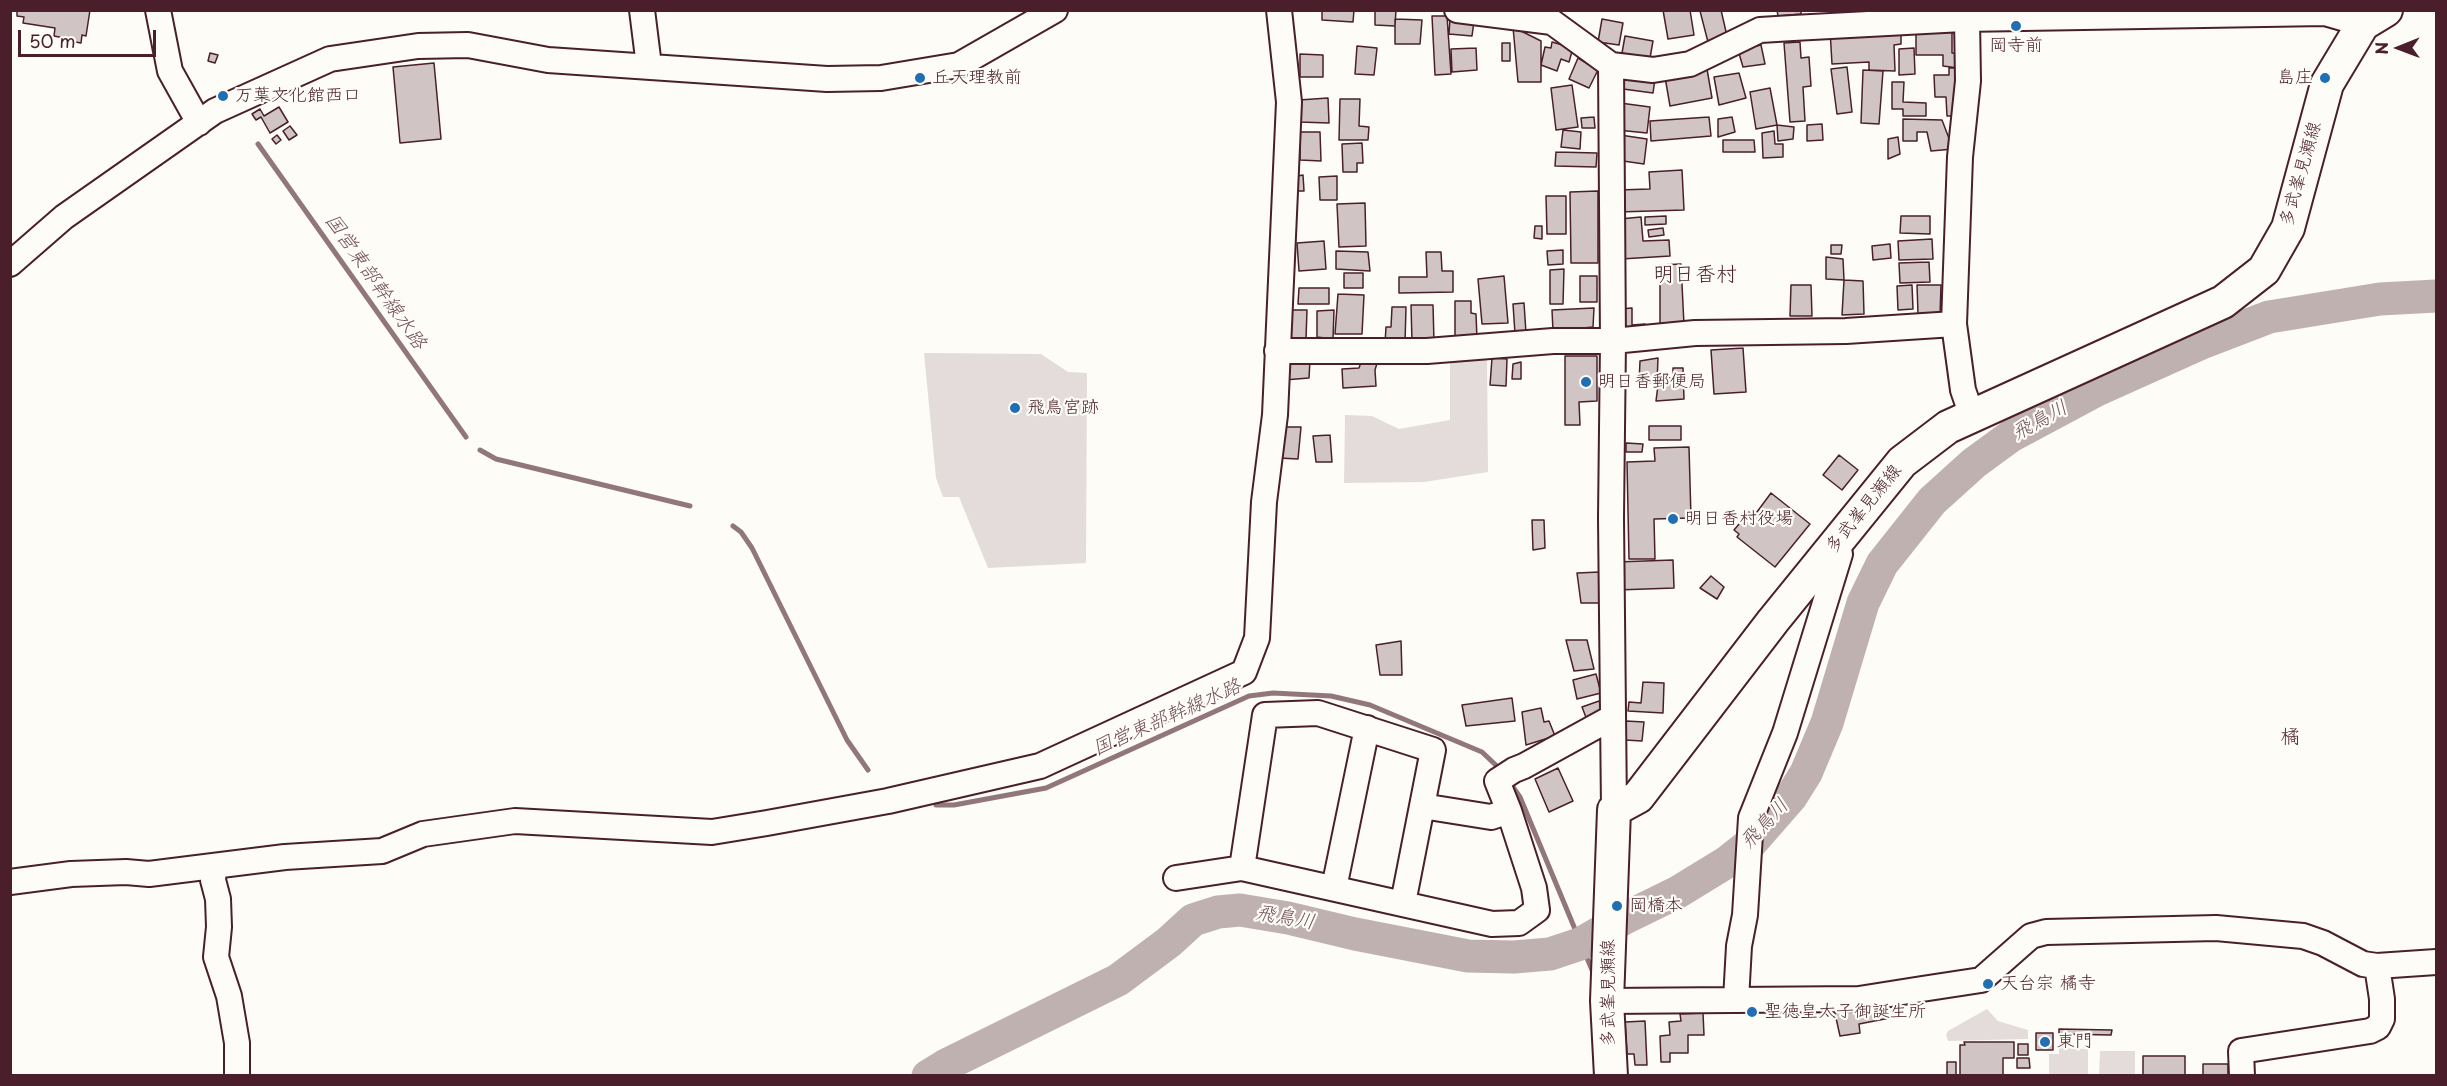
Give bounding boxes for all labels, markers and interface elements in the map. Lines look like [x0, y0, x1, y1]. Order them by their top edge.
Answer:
scale bar [21, 18, 159, 56]
north arrow [2369, 18, 2429, 78]
marker: 岡寺前 [2009, 19, 2023, 33]
text: 50 m [29, 27, 76, 54]
place label: 岡寺前 [1989, 35, 2043, 57]
text: N [2369, 42, 2393, 55]
place label: 丘天理教前 [932, 67, 1022, 89]
place label: 島庄 [2277, 67, 2313, 89]
marker: 丘天理教前 [913, 71, 927, 85]
marker: 島庄 [2318, 71, 2332, 85]
place label: 万葉文化館西口 [235, 85, 361, 107]
marker: 万葉文化館西口 [216, 89, 230, 103]
street label: 多武峯見瀬線 [2276, 119, 2326, 229]
water label: 国営東部幹線水路 [319, 210, 431, 354]
district label: 明日香村 [1653, 262, 1737, 288]
place label: 明日香郵便局 [1598, 371, 1706, 393]
marker: 明日香郵便局 [1579, 375, 1593, 389]
water label: 飛鳥川 [2008, 396, 2072, 446]
place label: 飛鳥宮跡 [1027, 397, 1099, 419]
marker: 飛鳥宮跡 [1008, 401, 1022, 415]
street label: 多武峯見瀬線 [1822, 460, 1906, 558]
place label: 明日香村役場 [1685, 508, 1793, 530]
marker: 明日香村役場 [1666, 512, 1680, 526]
water label: 国営東部幹線水路 [1089, 674, 1245, 762]
district label: 橘 [2280, 725, 2300, 749]
water label: 飛鳥川 [1736, 794, 1794, 854]
place label: 岡橋本 [1629, 895, 1683, 917]
marker: 岡橋本 [1610, 899, 1624, 913]
water label: 飛鳥川 [1253, 901, 1317, 935]
street label: 多武峯見瀬線 [1598, 939, 1620, 1047]
place label: 天台宗 橘寺 [2000, 973, 2096, 995]
marker: 天台宗 橘寺 [1981, 977, 1995, 991]
place label: 聖徳皇太子御誕生所 [1764, 1001, 1926, 1023]
marker: 聖徳皇太子御誕生所 [1745, 1005, 1759, 1019]
place label: 東門 [2057, 1031, 2093, 1053]
marker: 東門 [2038, 1035, 2052, 1049]

